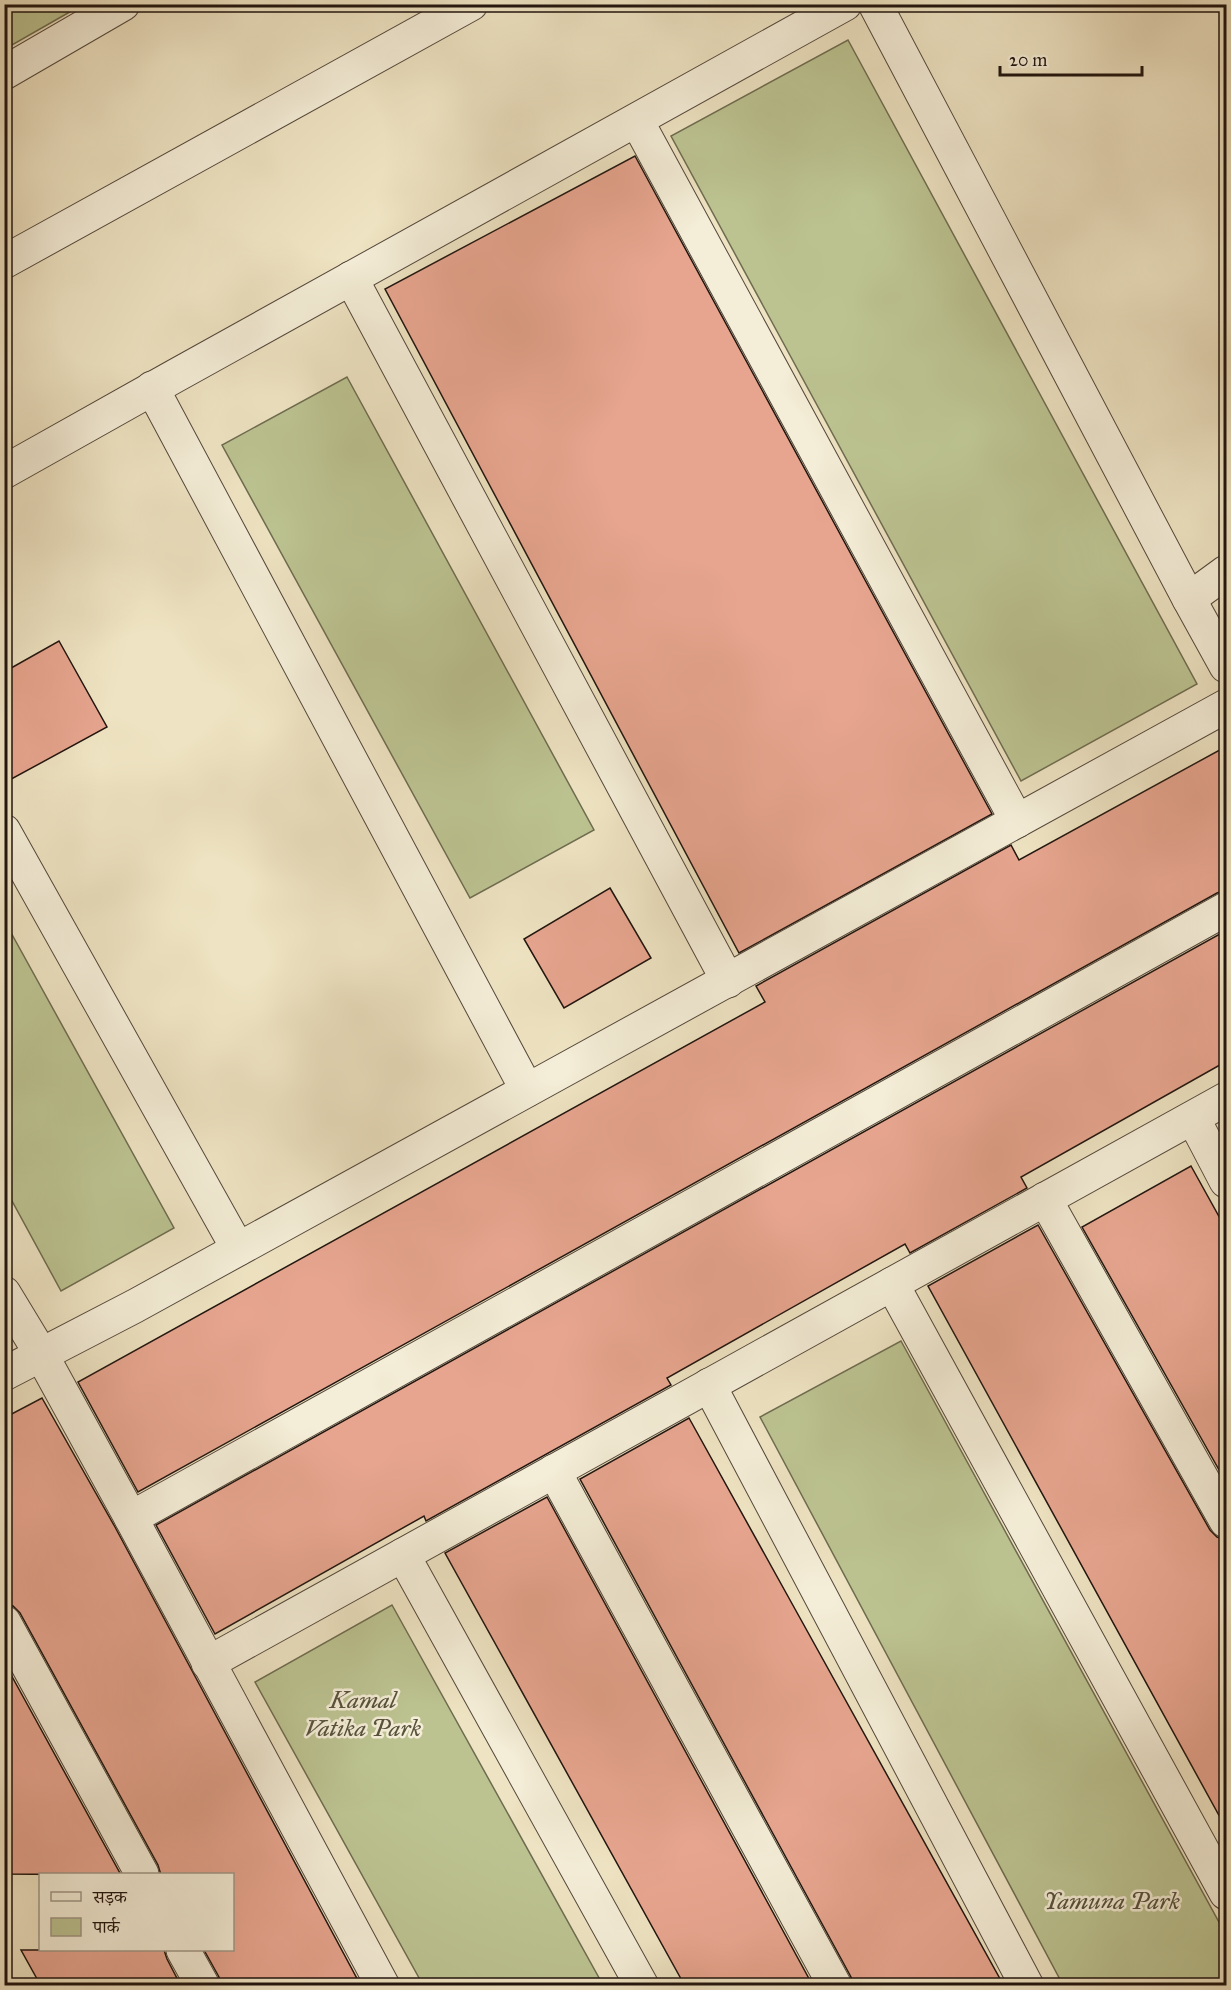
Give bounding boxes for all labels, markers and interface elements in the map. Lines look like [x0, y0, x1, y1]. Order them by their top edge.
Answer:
scale bar [1000, 39, 1142, 77]
text: 20 m [1009, 49, 1047, 71]
park label: Kamal Vatika Park [305, 1685, 421, 1743]
legend [39, 1873, 234, 1951]
text: सड़क [92, 1886, 128, 1908]
park label: Yamuna Park [1044, 1886, 1180, 1916]
text: पार्क [92, 1916, 121, 1938]

